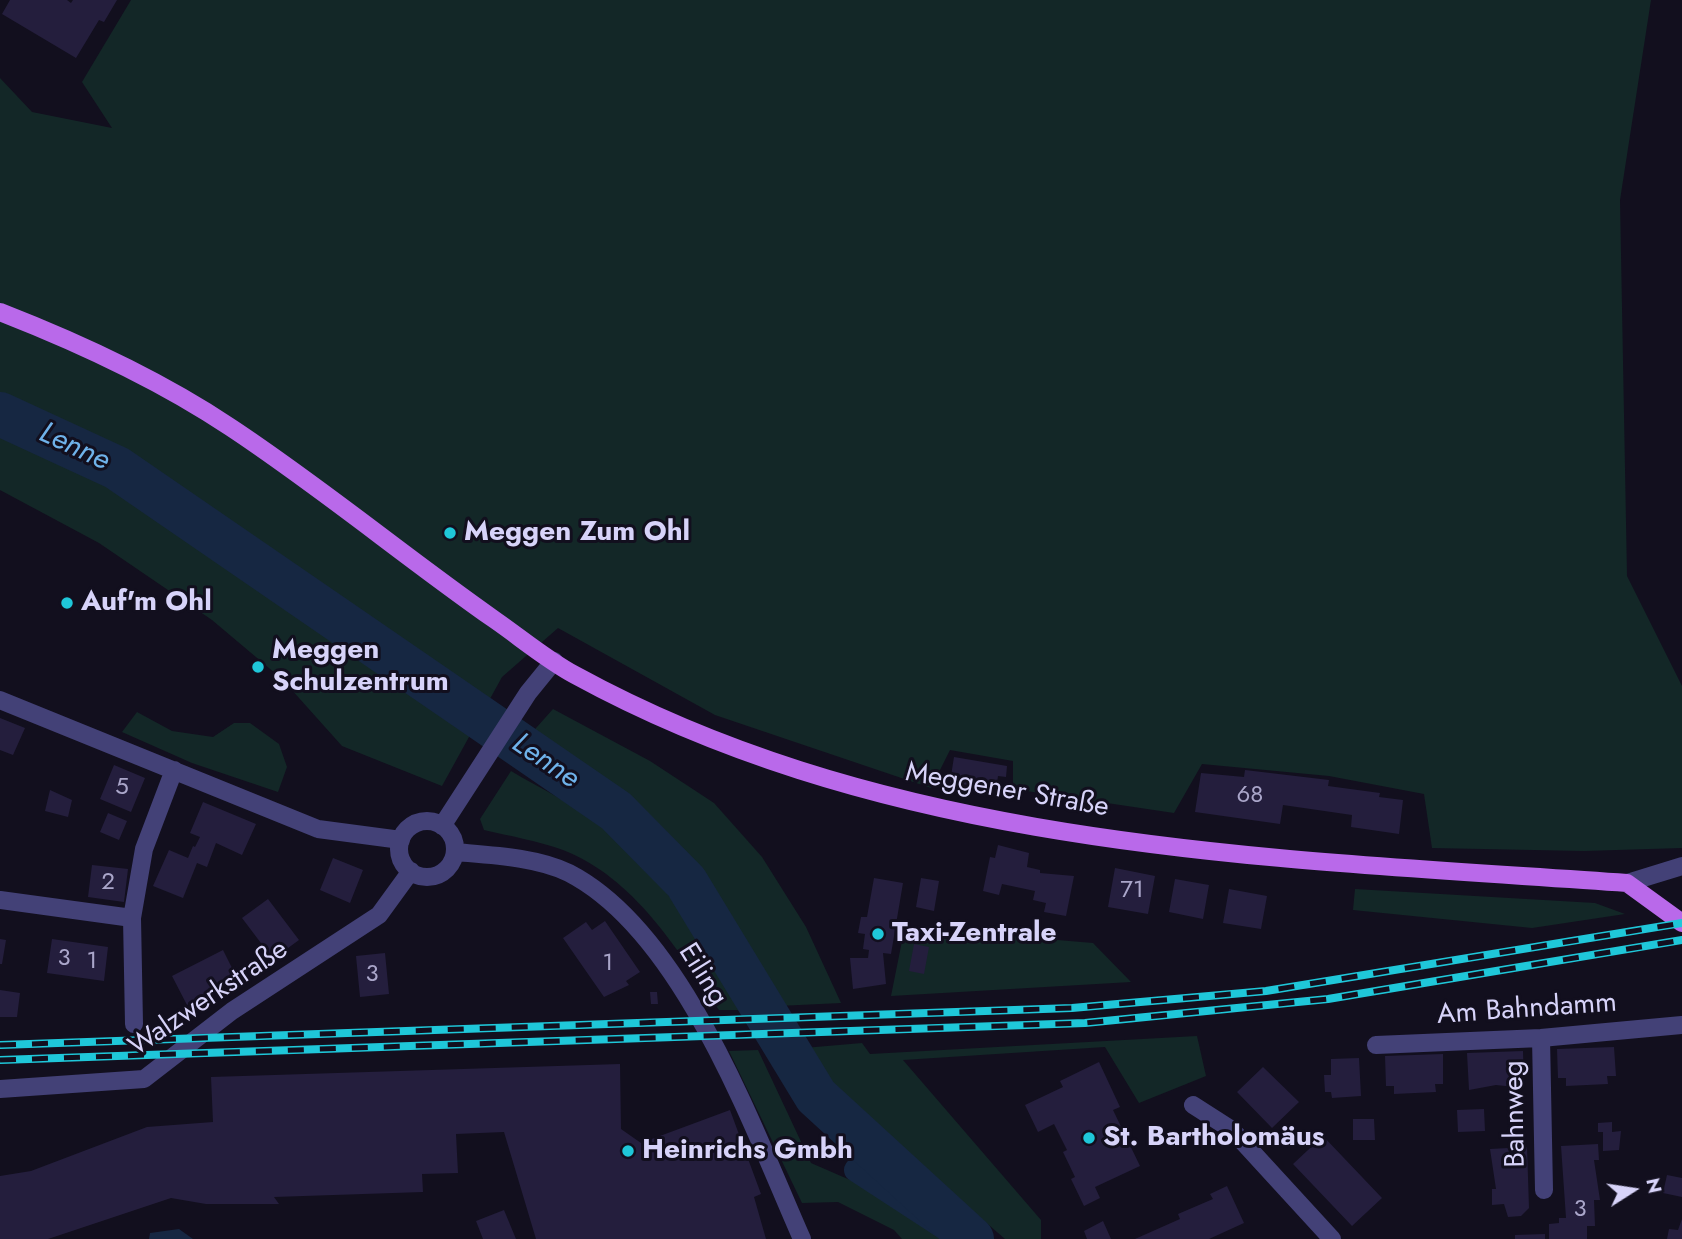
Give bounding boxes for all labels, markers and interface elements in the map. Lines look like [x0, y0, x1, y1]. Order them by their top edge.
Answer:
water label: Lenne [33, 416, 115, 480]
place label: Meggen Zum Ohl [464, 516, 690, 550]
marker: Meggen Zum Ohl [442, 525, 458, 541]
place label: Auf'm Ohl [81, 586, 212, 620]
marker: Auf'm Ohl [59, 595, 75, 611]
place label: Meggen Schulzentrum [272, 634, 449, 700]
marker: Meggen Schulzentrum [250, 659, 266, 675]
water label: Lenne [504, 726, 586, 798]
street label: Meggener Straße [903, 757, 1111, 825]
house number: 5 [115, 774, 129, 802]
house number: 68 [1237, 782, 1263, 810]
house number: 2 [101, 869, 115, 897]
house number: 71 [1120, 877, 1144, 905]
place label: Taxi-Zentrale [892, 917, 1057, 951]
marker: Taxi-Zentrale [870, 926, 886, 942]
street label: Walzwerkstraße [123, 934, 295, 1064]
street label: Eiling [670, 938, 734, 1012]
house number: 3 [57, 945, 71, 973]
house number: 1 [87, 948, 97, 976]
house number: 1 [603, 950, 613, 978]
house number: 3 [365, 961, 379, 989]
street label: Am Bahndamm [1436, 987, 1618, 1033]
street label: Bahnweg [1498, 1060, 1534, 1168]
place label: St. Bartholomäus [1103, 1121, 1325, 1155]
marker: St. Bartholomäus [1081, 1130, 1097, 1146]
place label: Heinrichs Gmbh [642, 1134, 853, 1168]
marker: Heinrichs Gmbh [620, 1143, 636, 1159]
north arrow [1598, 1155, 1668, 1225]
text: N [1639, 1175, 1669, 1196]
house number: 3 [1573, 1196, 1587, 1224]

